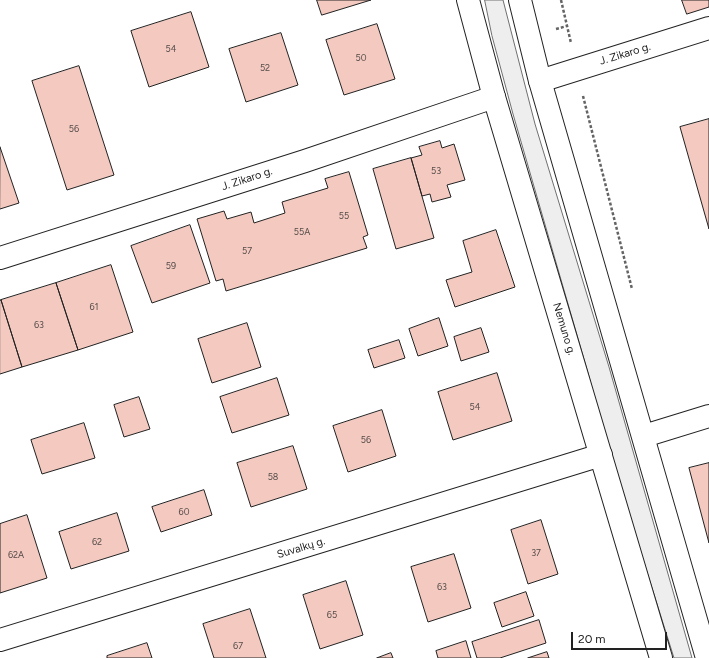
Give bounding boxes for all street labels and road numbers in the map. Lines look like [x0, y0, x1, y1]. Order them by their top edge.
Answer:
street label: J. Zikaro g. [598, 40, 652, 68]
street label: J. Zikaro g. [220, 165, 274, 193]
street label: Nemuno g. [550, 301, 578, 357]
street label: Suvalkų g. [275, 534, 327, 562]

